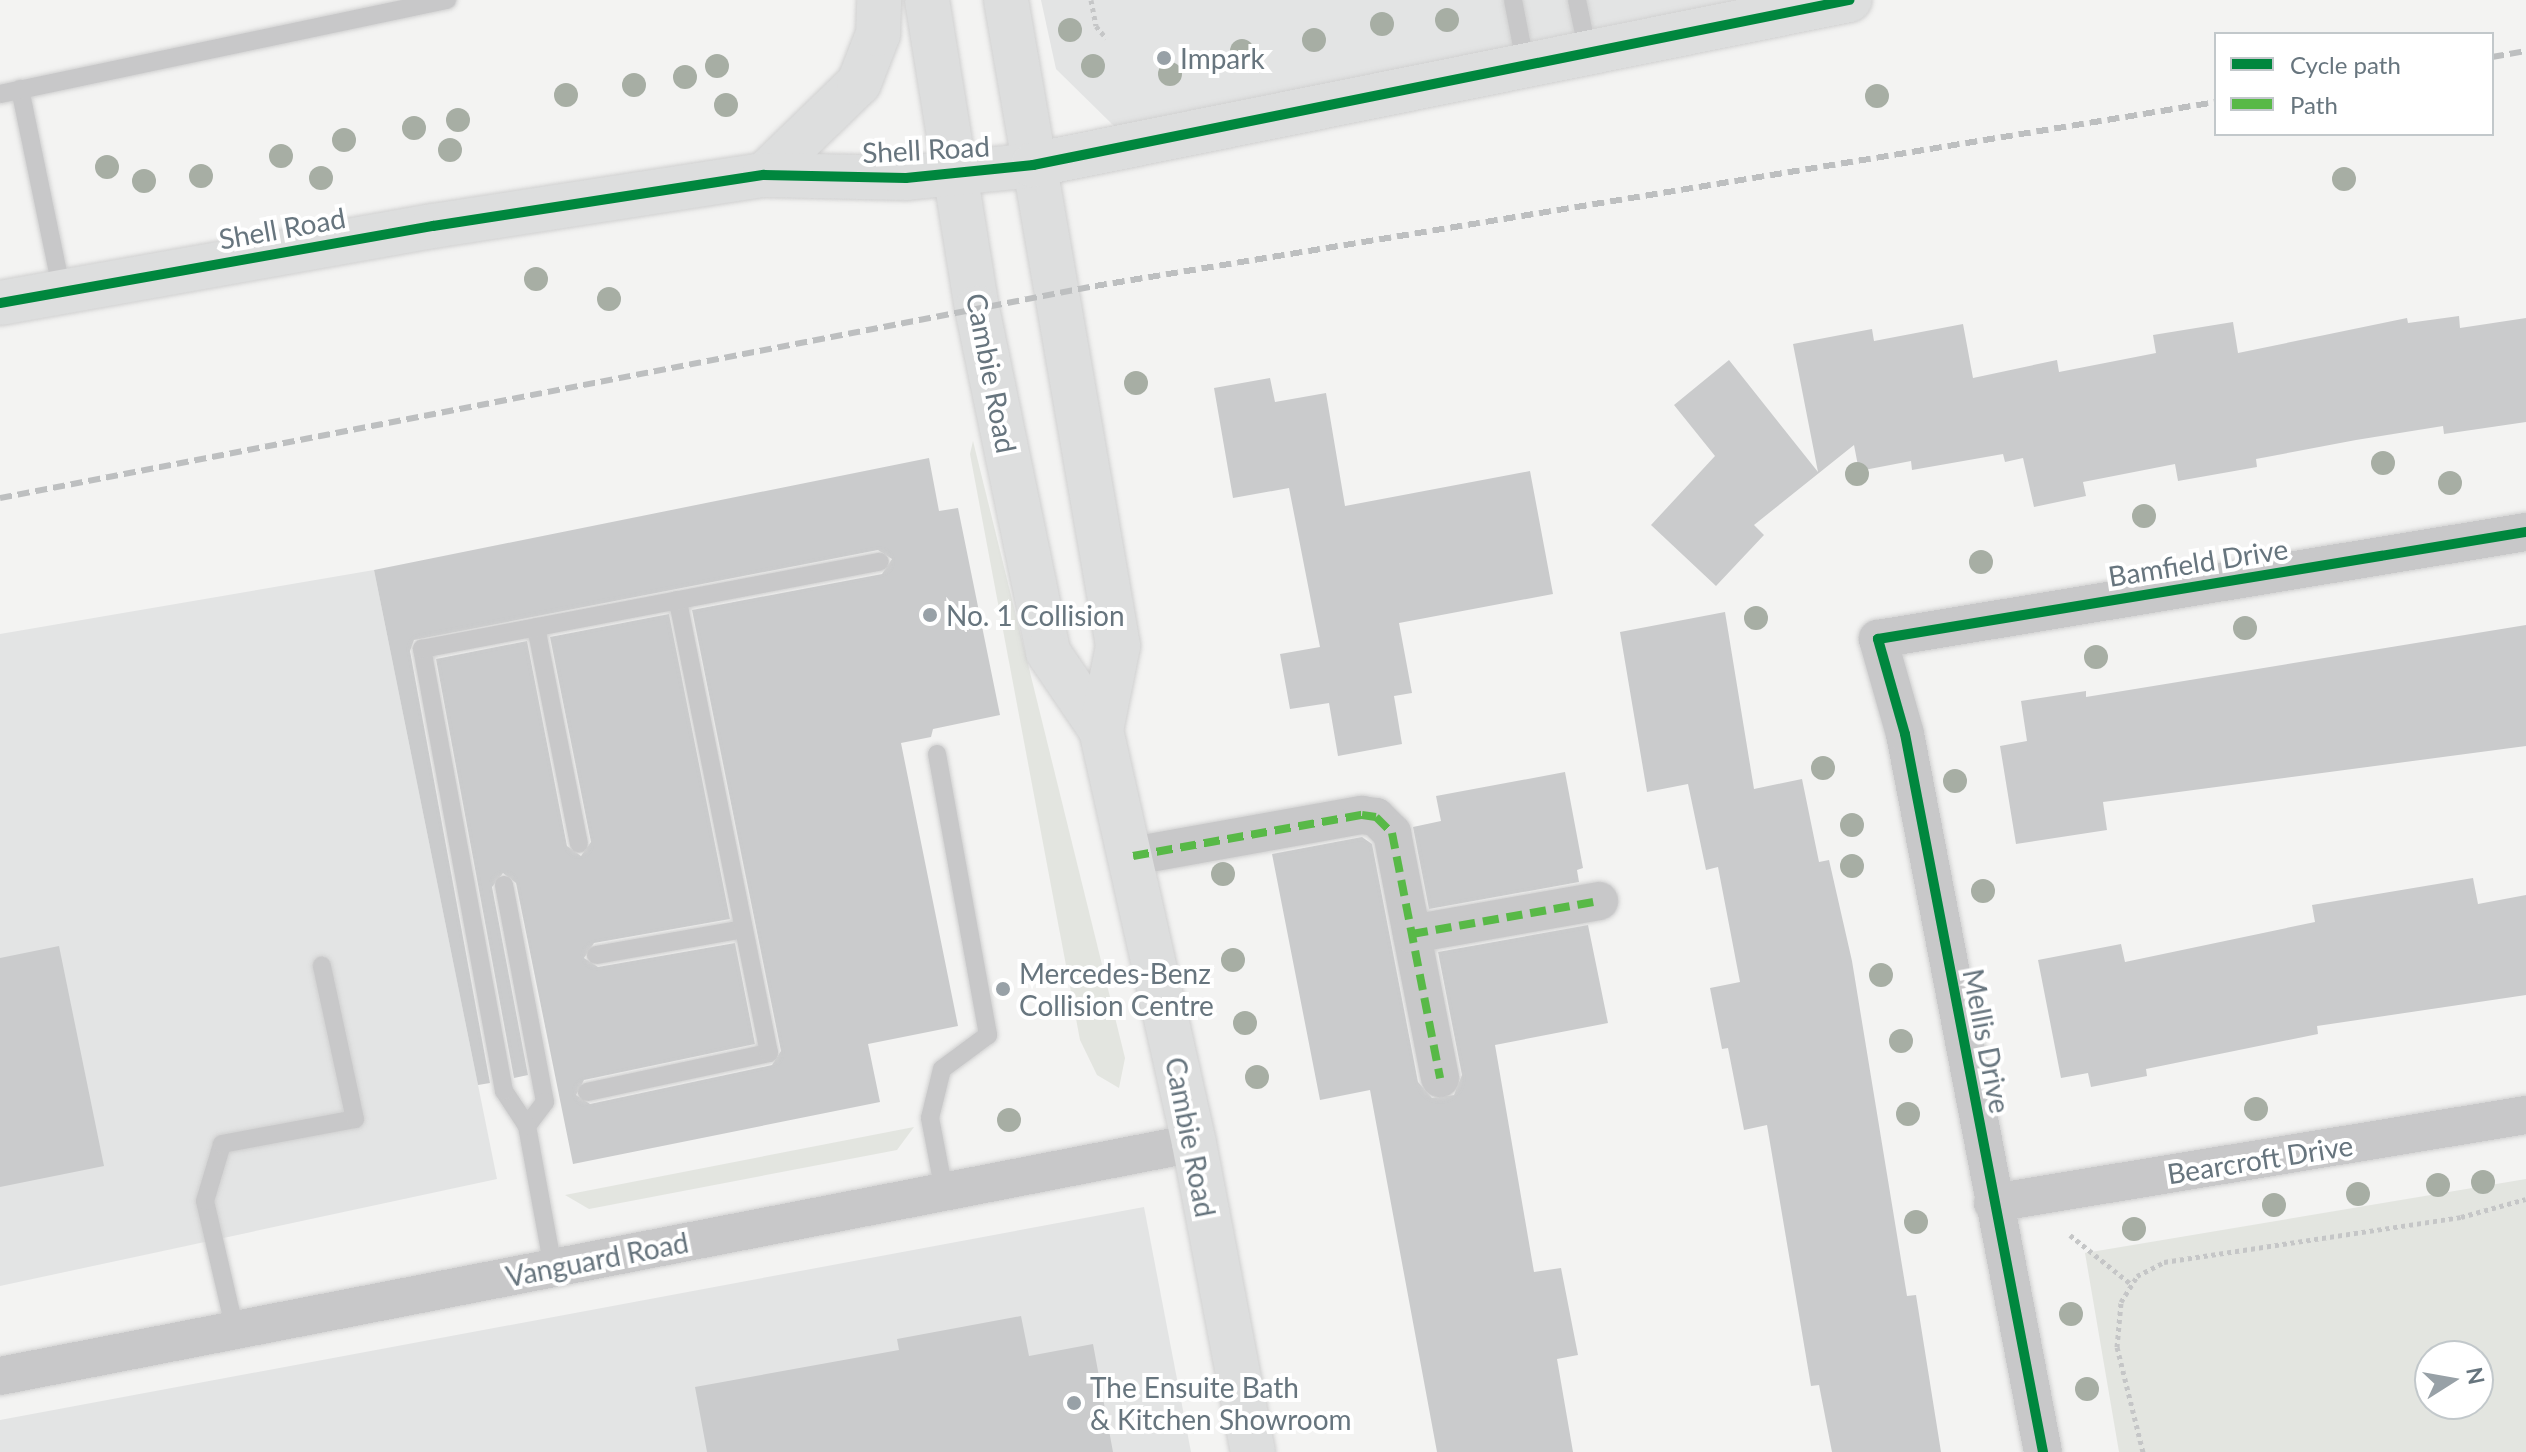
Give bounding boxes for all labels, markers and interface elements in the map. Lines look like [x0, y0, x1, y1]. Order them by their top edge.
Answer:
legend [2214, 32, 2494, 136]
place label: Impark [1180, 41, 1265, 75]
marker: Impark [1155, 49, 1173, 67]
text: Cycle path [2290, 50, 2401, 79]
text: Path [2290, 90, 2338, 119]
street label: Shell Road [861, 129, 991, 169]
street label: Shell Road [216, 200, 348, 256]
street label: Cambie Road [960, 290, 1024, 456]
street label: Bamfield Drive [2106, 531, 2290, 593]
place label: No. 1 Collision [946, 598, 1125, 632]
marker: No. 1 Collision [921, 606, 939, 624]
place label: Mercedes-Benz Collision Centre [1019, 956, 1214, 1022]
street label: Mellis Drive [1957, 966, 2017, 1116]
marker: Mercedes-Benz Collision Centre [994, 980, 1012, 998]
street label: Cambie Road [1159, 1054, 1223, 1220]
street label: Bearcroft Drive [2165, 1128, 2355, 1190]
street label: Vanguard Road [503, 1225, 691, 1293]
north arrow [2414, 1340, 2494, 1420]
text: N [2461, 1365, 2491, 1387]
place label: The Ensuite Bath & Kitchen Showroom [1090, 1370, 1352, 1436]
marker: The Ensuite Bath & Kitchen Showroom [1065, 1394, 1083, 1412]

